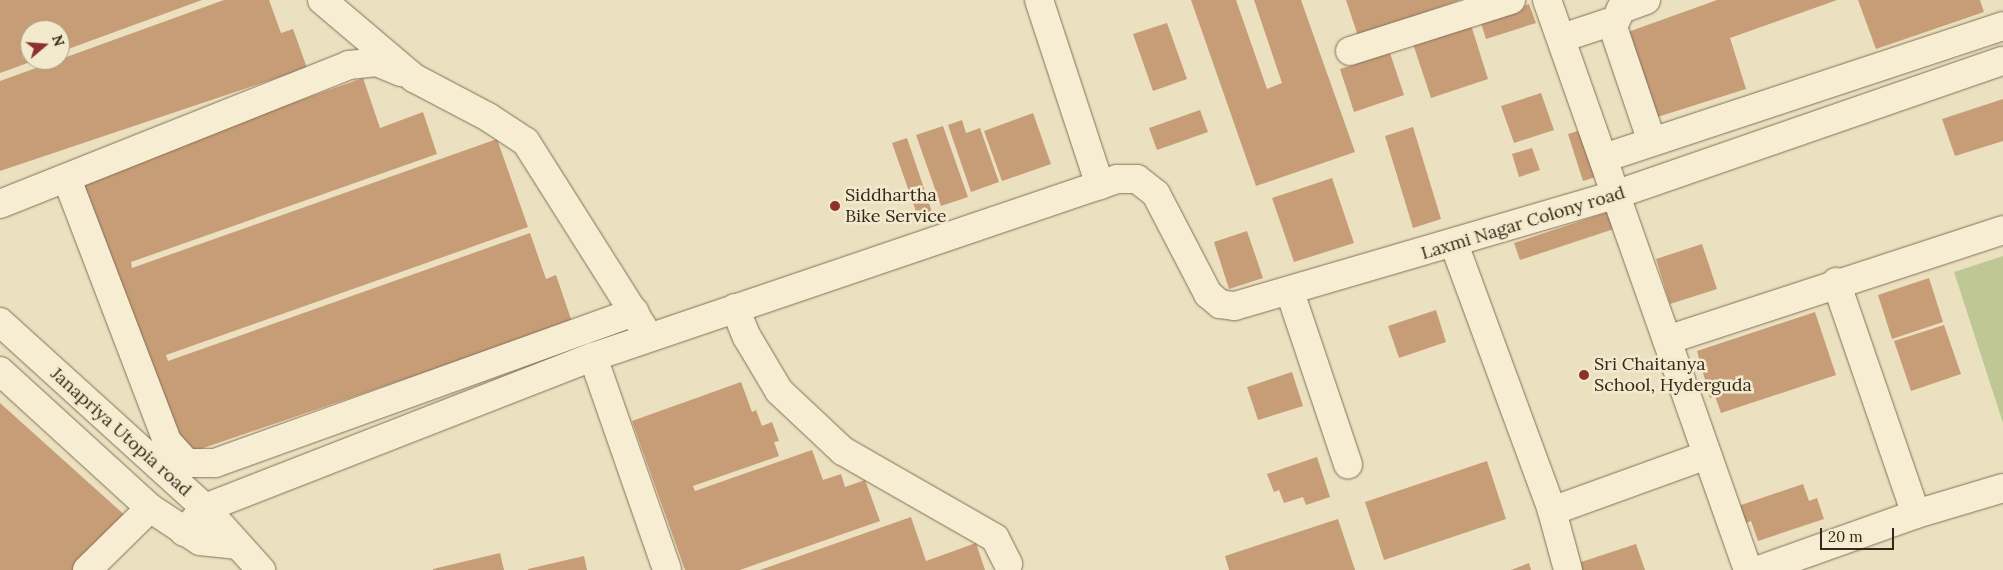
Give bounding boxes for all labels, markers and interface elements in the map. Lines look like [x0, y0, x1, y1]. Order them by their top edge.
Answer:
north arrow [20, 20, 70, 70]
text: N [48, 33, 69, 49]
street label: Laxmi Nagar Colony road [1418, 182, 1628, 264]
place label: Siddhartha Bike Service [845, 185, 946, 228]
marker: Siddhartha Bike Service [829, 200, 841, 212]
place label: Sri Chaitanya School, Hyderguda [1594, 354, 1752, 396]
street label: Janapriya Utopia road [46, 363, 196, 501]
marker: Sri Chaitanya School, Hyderguda [1578, 369, 1590, 381]
scale bar [1823, 518, 1897, 550]
text: 20 m [1828, 527, 1863, 546]

